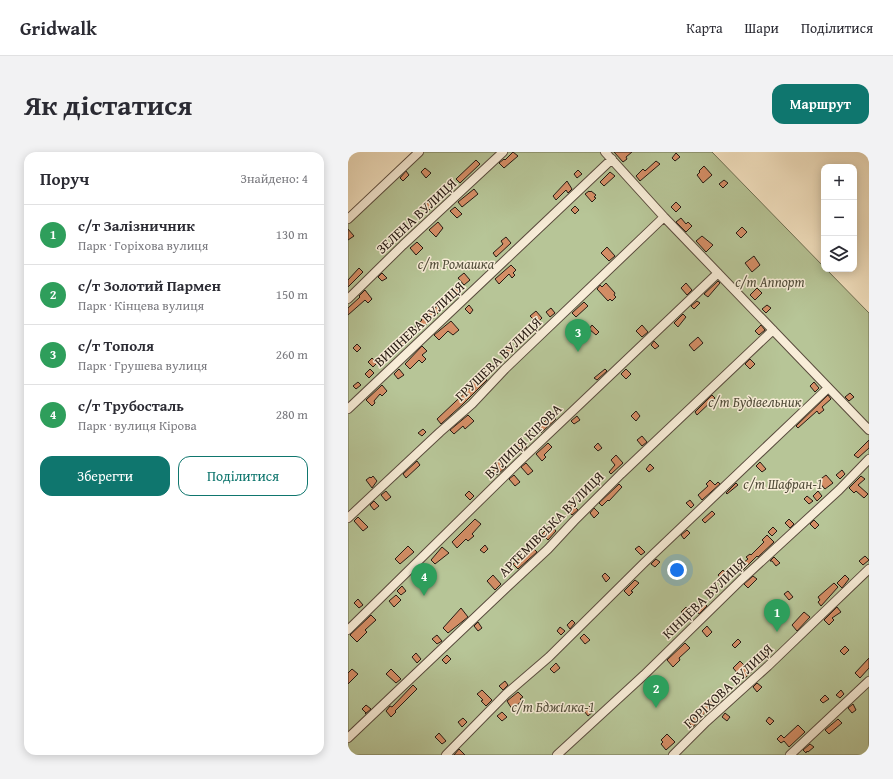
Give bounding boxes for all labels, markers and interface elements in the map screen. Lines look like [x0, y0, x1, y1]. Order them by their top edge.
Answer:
text: Gridwalk [20, 14, 97, 42]
text: Карта [686, 18, 723, 38]
text: Шари [745, 18, 779, 38]
text: Поділитися [801, 18, 873, 38]
text: Як дістатися [24, 84, 192, 125]
button: Маршрут [772, 84, 869, 124]
map controls [821, 164, 857, 272]
button: + [821, 164, 857, 200]
text: Поруч [40, 166, 89, 191]
text: Знайдено: 4 [240, 169, 308, 188]
street label: ЗЕЛЕНА ВУЛИЦЯ [371, 173, 461, 259]
button: − [821, 200, 857, 236]
text: с/т Залізничник [78, 215, 195, 236]
text: 1 [50, 225, 56, 244]
text: 130 m [276, 225, 308, 244]
text: Парк · Горіхова вулиця [78, 236, 208, 255]
button: layers [821, 236, 857, 272]
park label: с/т Ромашка [418, 254, 495, 274]
park label: с/т Аппорт [735, 272, 805, 292]
text: с/т Золотий Пармен [78, 275, 221, 296]
street label: ВИШНЕВА ВУЛИЦЯ [369, 277, 469, 371]
text: 2 [50, 285, 56, 304]
text: 150 m [276, 285, 308, 304]
text: Парк · Кінцева вулиця [78, 296, 204, 315]
street label: ГРУШЕВА ВУЛИЦЯ [450, 312, 546, 406]
pin: 3 [565, 319, 591, 352]
text: с/т Тополя [78, 335, 154, 356]
text: 3 [50, 345, 56, 364]
text: 260 m [276, 345, 308, 364]
text: Парк · Грушева вулиця [78, 356, 207, 375]
park label: с/т Будівельник [708, 392, 802, 412]
text: с/т Трубосталь [78, 395, 184, 416]
street label: ВУЛИЦЯ КІРОВА [480, 399, 566, 483]
text: 4 [50, 405, 56, 424]
text: 280 m [276, 405, 308, 424]
text: Парк · вулиця Кірова [78, 416, 197, 435]
button: Зберегти [40, 456, 170, 496]
button: Поділитися [178, 456, 308, 496]
street label: АРТЕМІВСЬКА ВУЛИЦЯ [494, 467, 608, 581]
park label: с/т Шафран-1 [743, 474, 823, 494]
street label: КІНЦЕВА ВУЛИЦЯ [658, 553, 750, 643]
your location [667, 560, 687, 580]
pin: 4 [411, 563, 437, 596]
pin: 1 [764, 599, 790, 632]
street label: ГОРІХОВА ВУЛИЦЯ [679, 639, 777, 733]
pin: 2 [643, 675, 669, 708]
park label: с/т Бджілка-1 [511, 697, 595, 717]

